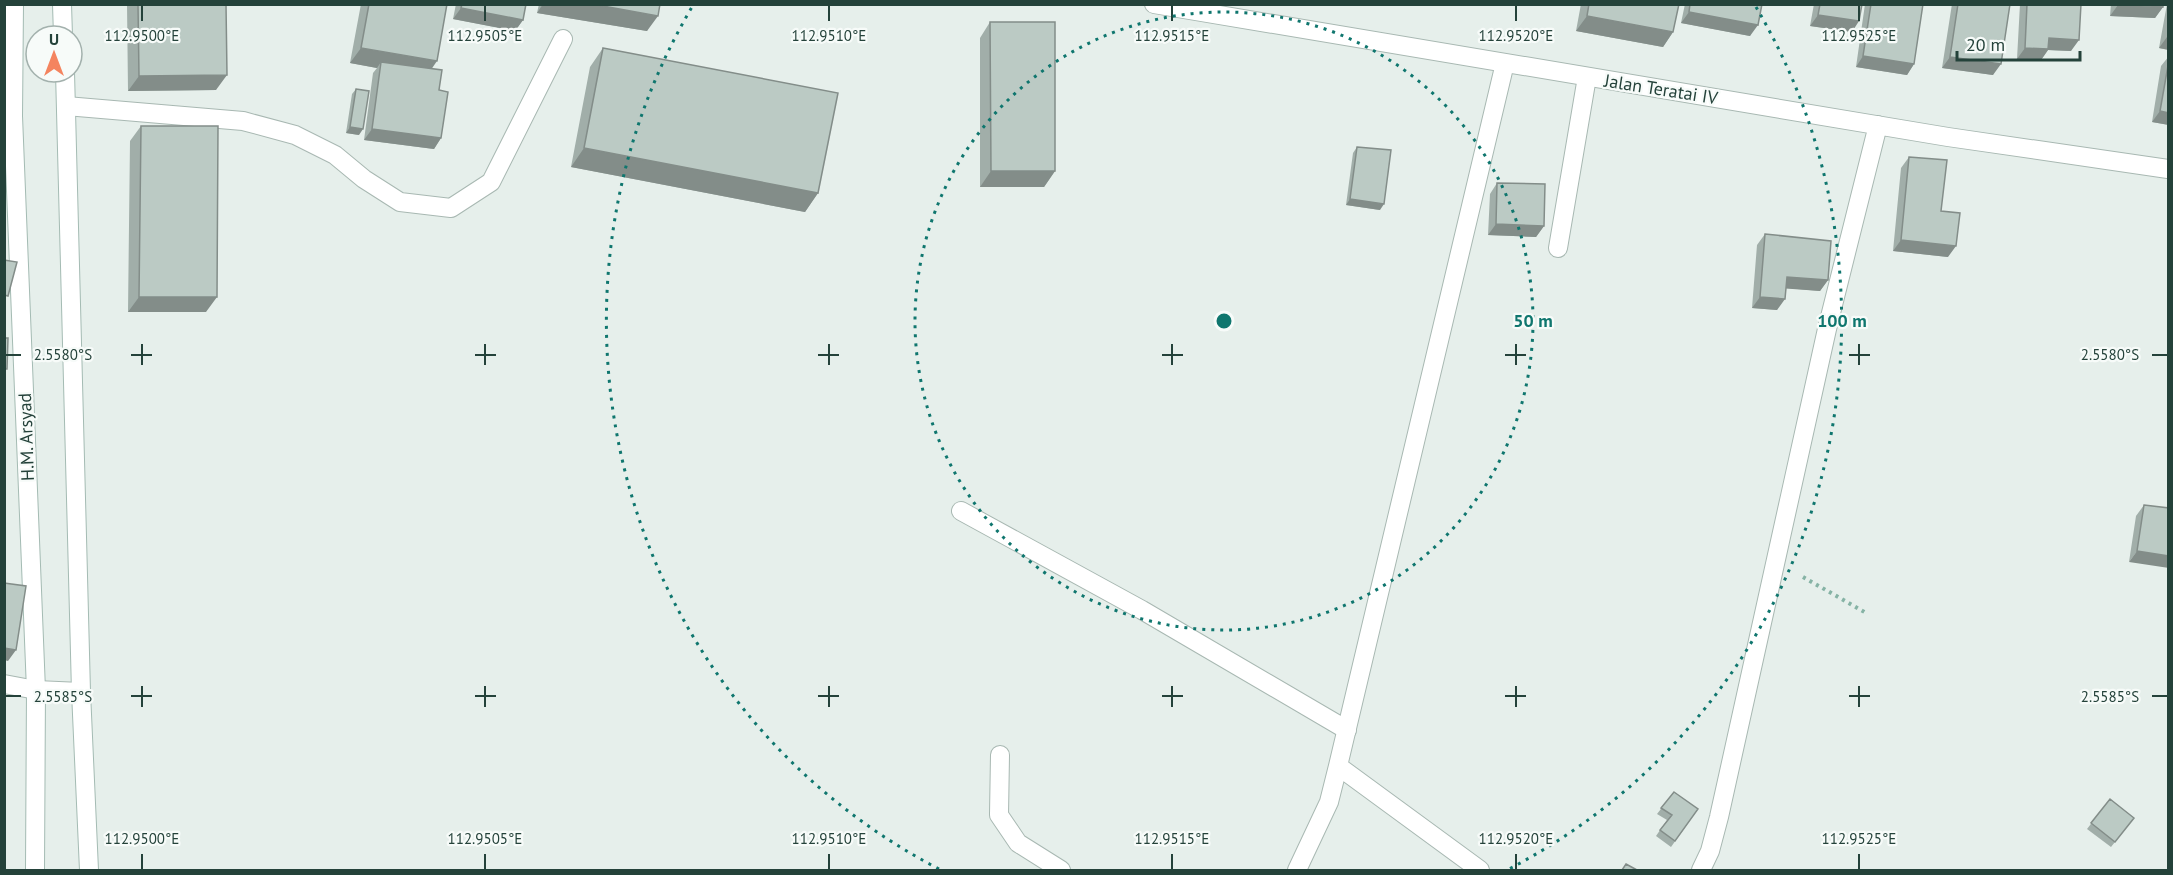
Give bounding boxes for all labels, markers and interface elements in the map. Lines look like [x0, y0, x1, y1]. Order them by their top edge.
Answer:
north arrow [24, 24, 84, 84]
scale bar [1957, 24, 2080, 62]
text: 112.9500°E [105, 26, 179, 45]
text: 112.9505°E [448, 26, 522, 45]
text: 112.9510°E [792, 26, 866, 45]
text: 112.9515°E [1135, 26, 1209, 45]
text: 112.9520°E [1479, 26, 1553, 45]
text: 112.9525°E [1822, 26, 1896, 45]
text: U [49, 29, 59, 49]
text: 20 m [1966, 33, 2005, 56]
street label: Jalan Teratai IV [1602, 69, 1720, 109]
text: 50 m [1513, 309, 1553, 332]
text: 100 m [1817, 309, 1867, 332]
centre of rings [1214, 311, 1234, 331]
text: 2.5580°S [34, 345, 92, 364]
text: 2.5580°S [2081, 345, 2139, 364]
street label: H.M. Arsyad [13, 393, 39, 481]
text: 2.5585°S [34, 687, 92, 706]
text: 2.5585°S [2081, 687, 2139, 706]
text: 112.9500°E [105, 829, 179, 848]
text: 112.9505°E [448, 829, 522, 848]
text: 112.9510°E [792, 829, 866, 848]
text: 112.9515°E [1135, 829, 1209, 848]
text: 112.9520°E [1479, 829, 1553, 848]
text: 112.9525°E [1822, 829, 1896, 848]

